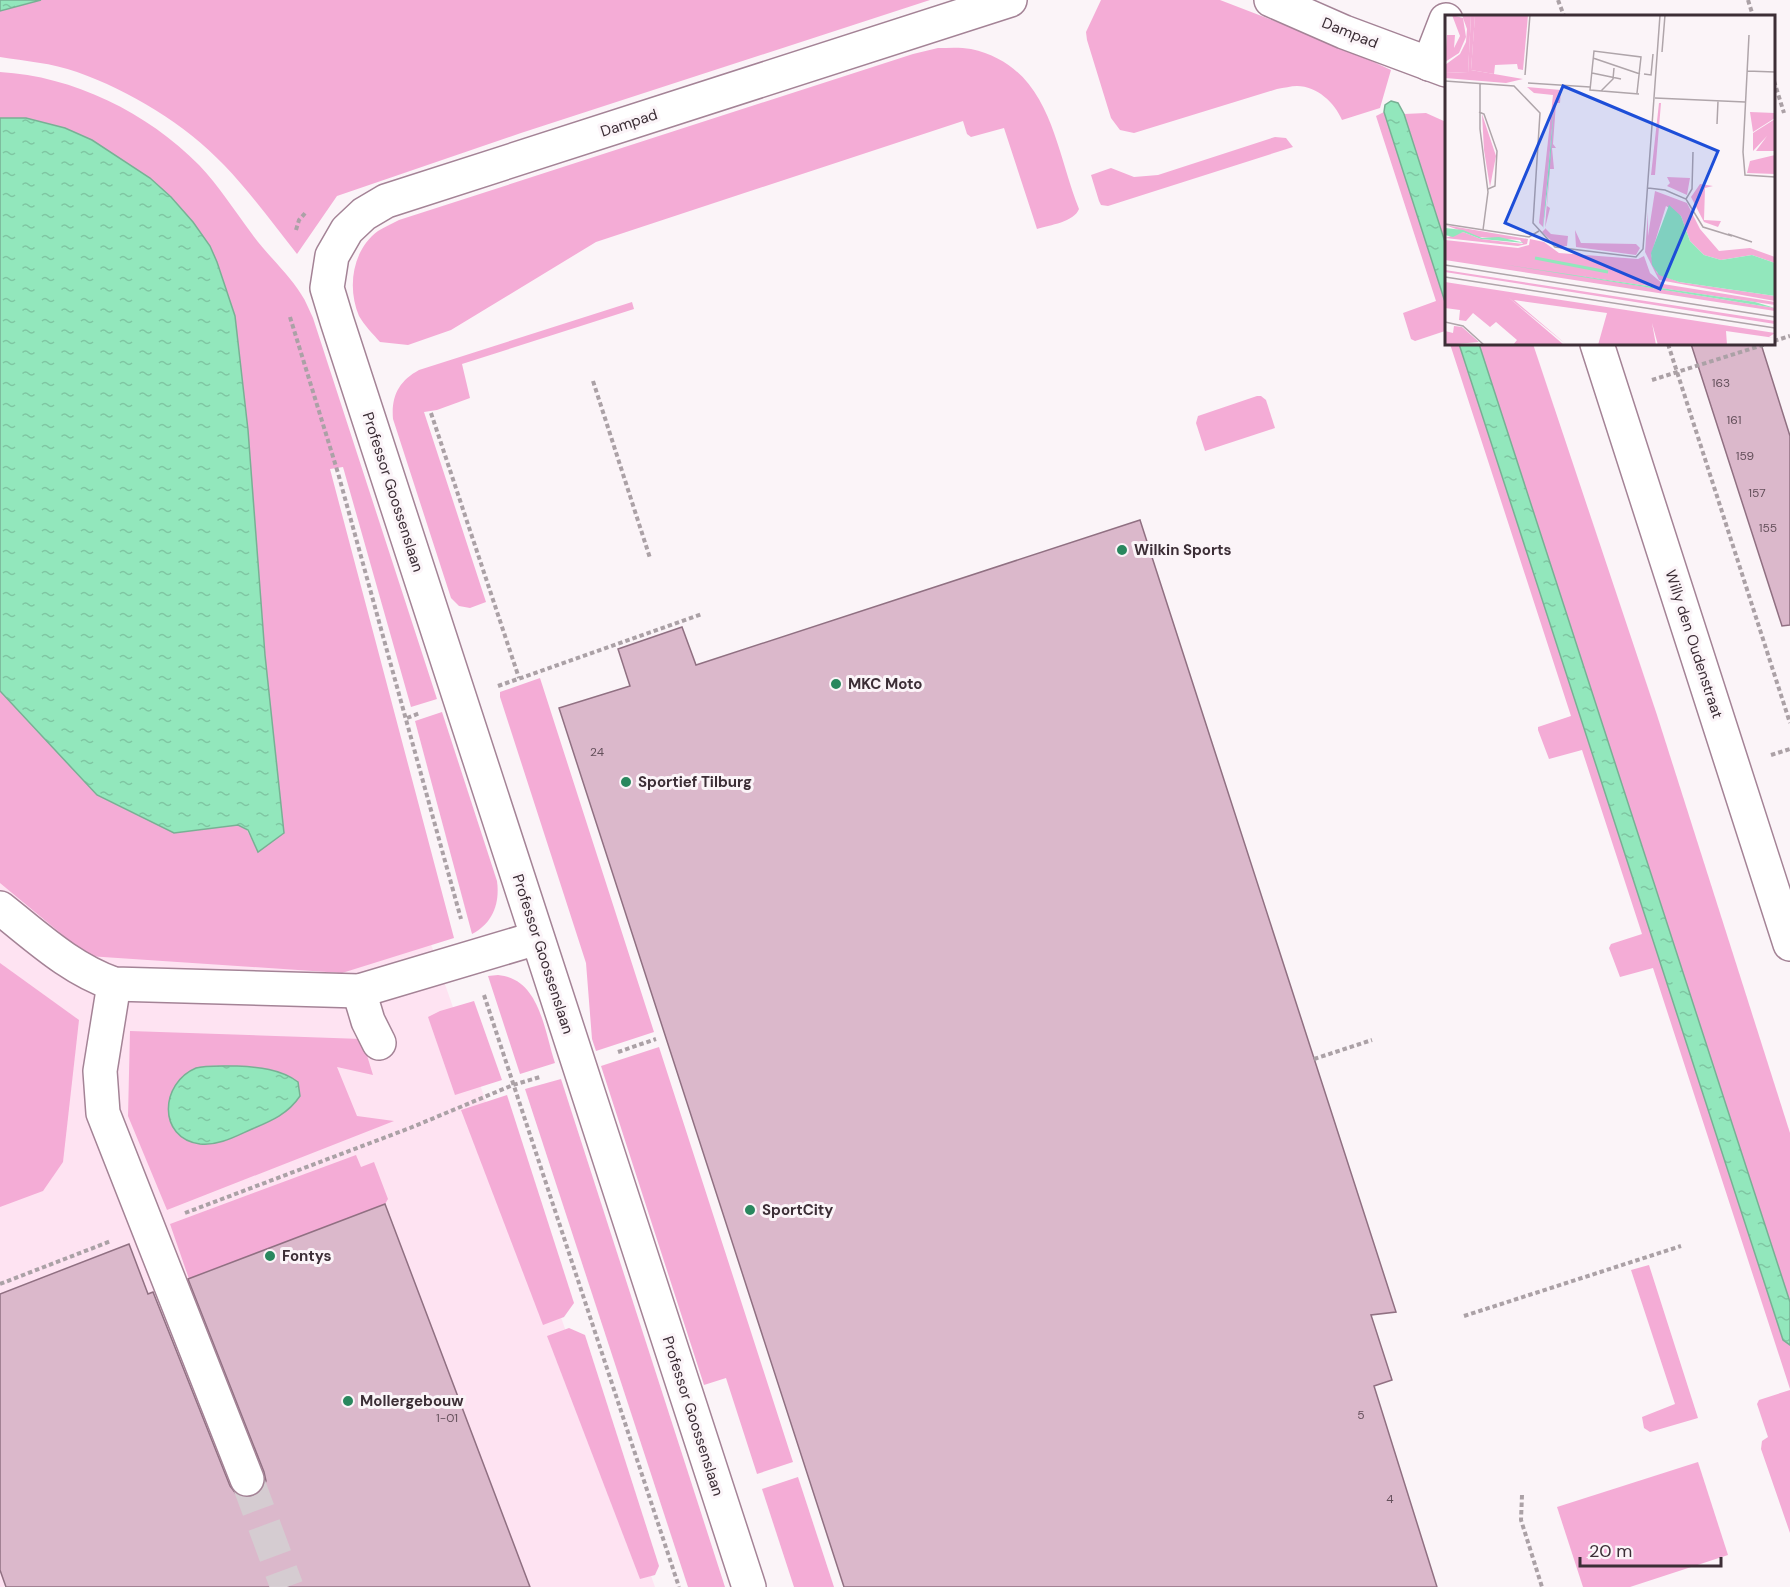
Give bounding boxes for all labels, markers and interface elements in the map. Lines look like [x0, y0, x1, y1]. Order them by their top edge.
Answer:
street label: Dampad [1319, 13, 1381, 53]
inset map [1445, 15, 1775, 345]
street label: Dampad [598, 104, 660, 142]
house number: 163 [1712, 375, 1730, 391]
street label: Professor Goossenslaan [358, 410, 428, 574]
house number: 161 [1726, 412, 1742, 428]
house number: 159 [1736, 448, 1754, 464]
house number: 157 [1748, 485, 1766, 501]
house number: 155 [1759, 520, 1777, 536]
place label: Wilkin Sports [1134, 540, 1232, 560]
marker: Wilkin Sports [1115, 543, 1129, 557]
street label: Willy den Oudenstraat [1661, 567, 1727, 721]
place label: MKC Moto [848, 674, 923, 694]
marker: MKC Moto [829, 677, 843, 691]
house number: 24 [590, 744, 604, 760]
place label: Sportief Tilburg [638, 772, 752, 792]
marker: Sportief Tilburg [619, 775, 633, 789]
street label: Professor Goossenslaan [508, 872, 578, 1036]
place label: SportCity [762, 1200, 833, 1220]
marker: SportCity [743, 1203, 757, 1217]
place label: Fontys [282, 1246, 332, 1266]
marker: Fontys [263, 1249, 277, 1263]
street label: Professor Goossenslaan [658, 1334, 728, 1498]
place label: Mollergebouw [360, 1391, 464, 1411]
marker: Mollergebouw [341, 1394, 355, 1408]
house number: 5 [1357, 1407, 1365, 1423]
house number: 1-01 [436, 1410, 458, 1426]
house number: 4 [1386, 1491, 1394, 1507]
scale bar [1580, 1530, 1721, 1568]
text: 20 m [1589, 1539, 1632, 1563]

